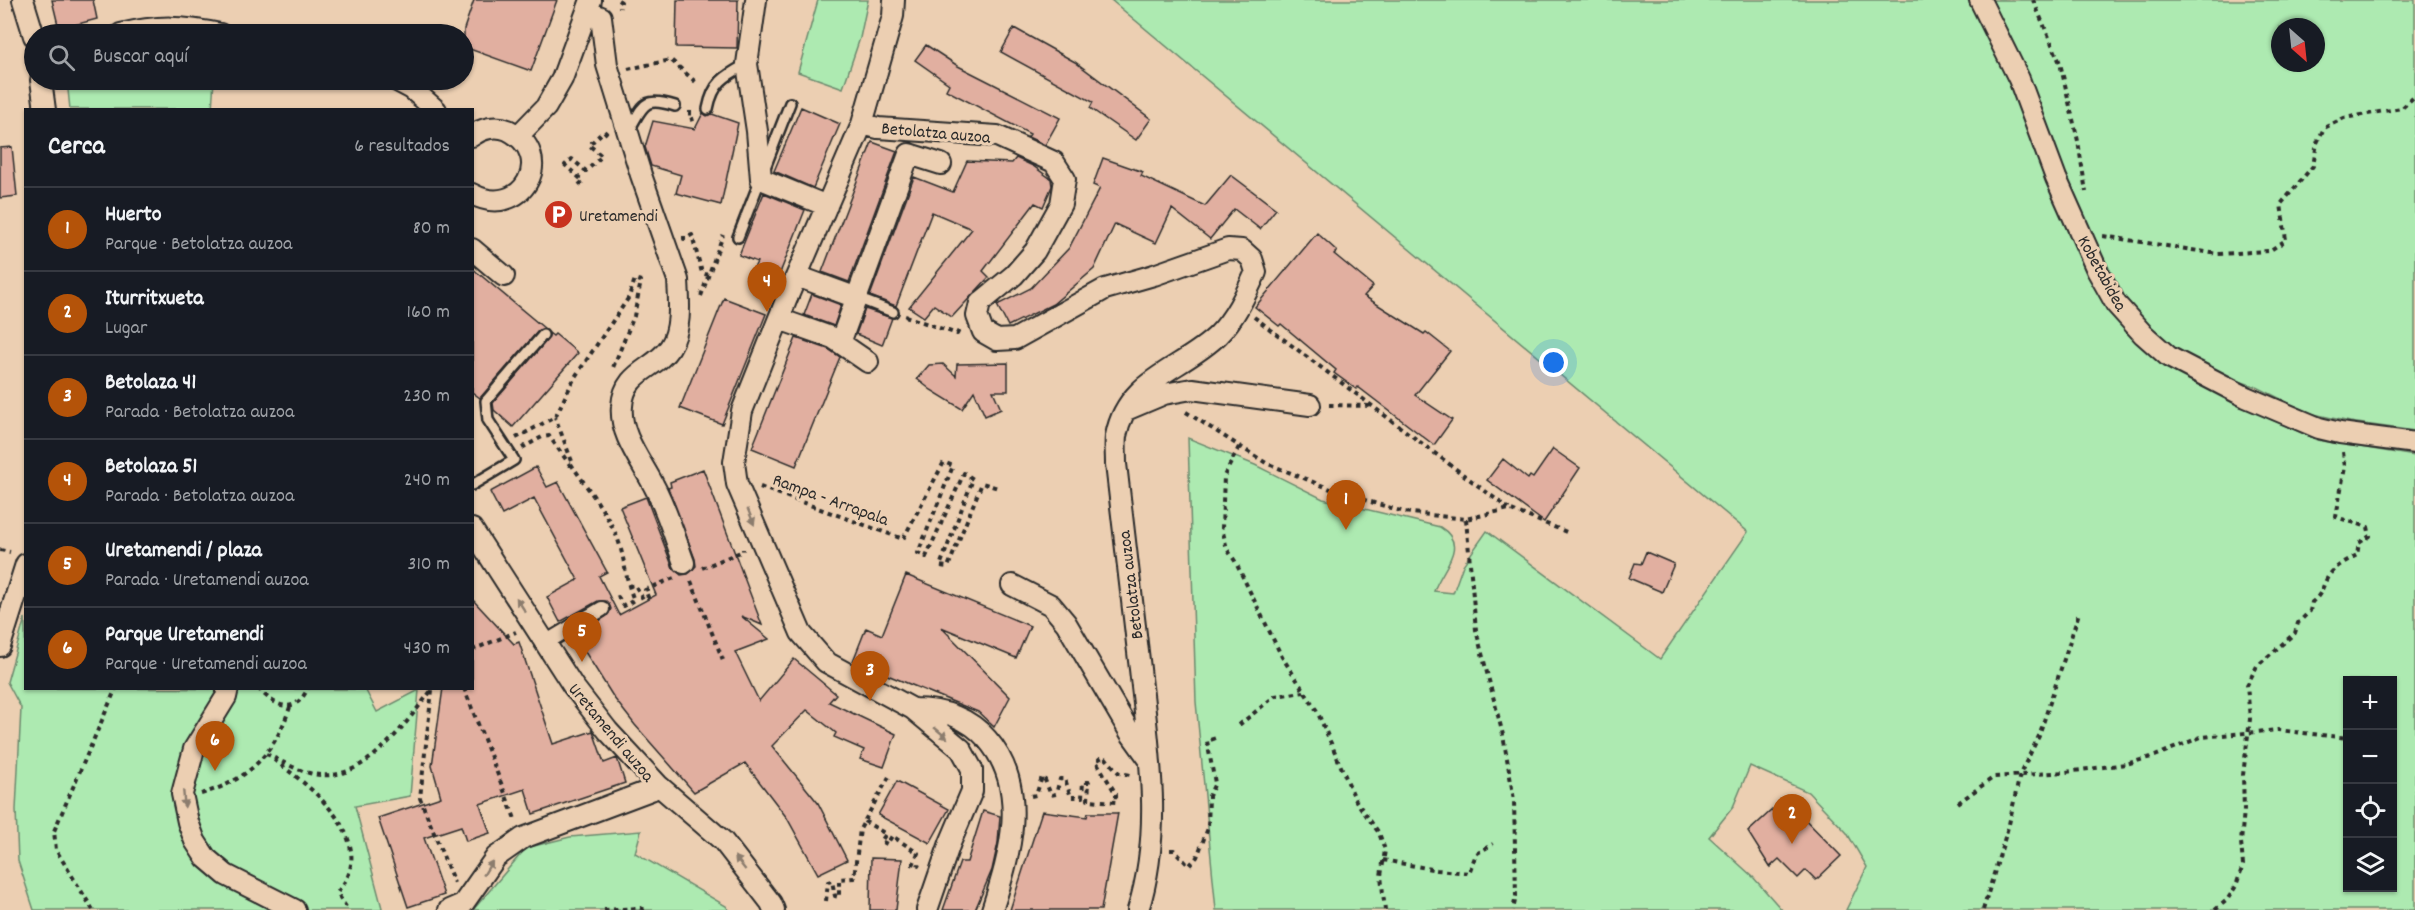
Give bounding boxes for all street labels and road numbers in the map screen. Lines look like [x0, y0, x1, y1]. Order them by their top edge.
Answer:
street label: Betolatza auzoa [880, 117, 992, 152]
street label: Kobetabidea [2070, 232, 2132, 317]
street label: Rampa - Arrapala [769, 469, 892, 534]
street label: Betolatza auzoa [1113, 528, 1152, 640]
street label: Uretamendi auzoa [561, 679, 659, 789]

